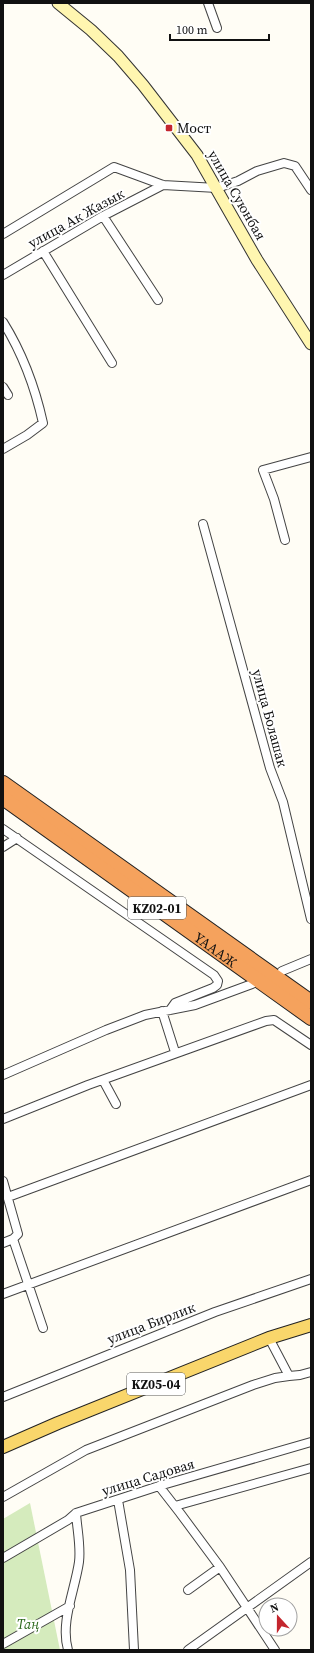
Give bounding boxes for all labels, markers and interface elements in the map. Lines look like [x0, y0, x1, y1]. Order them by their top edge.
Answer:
scale bar [170, 16, 269, 42]
text: 100 m [176, 22, 208, 38]
place label: Мост [177, 118, 212, 138]
marker: Мост [164, 123, 174, 133]
street label: улица Суюнбая [203, 146, 271, 244]
street label: улица Ак Жазык [24, 183, 128, 253]
street label: улица Болашак [247, 667, 293, 769]
road number: KZ02-01 [128, 897, 186, 919]
street label: ҮАААЖ [190, 927, 241, 972]
street label: улица Бирлик [104, 1297, 198, 1349]
road number: KZ05-04 [127, 1373, 185, 1395]
street label: улица Садовая [99, 1453, 197, 1501]
north arrow [258, 1597, 298, 1637]
text: N [268, 1600, 281, 1617]
park label: Таң [17, 1614, 39, 1634]

